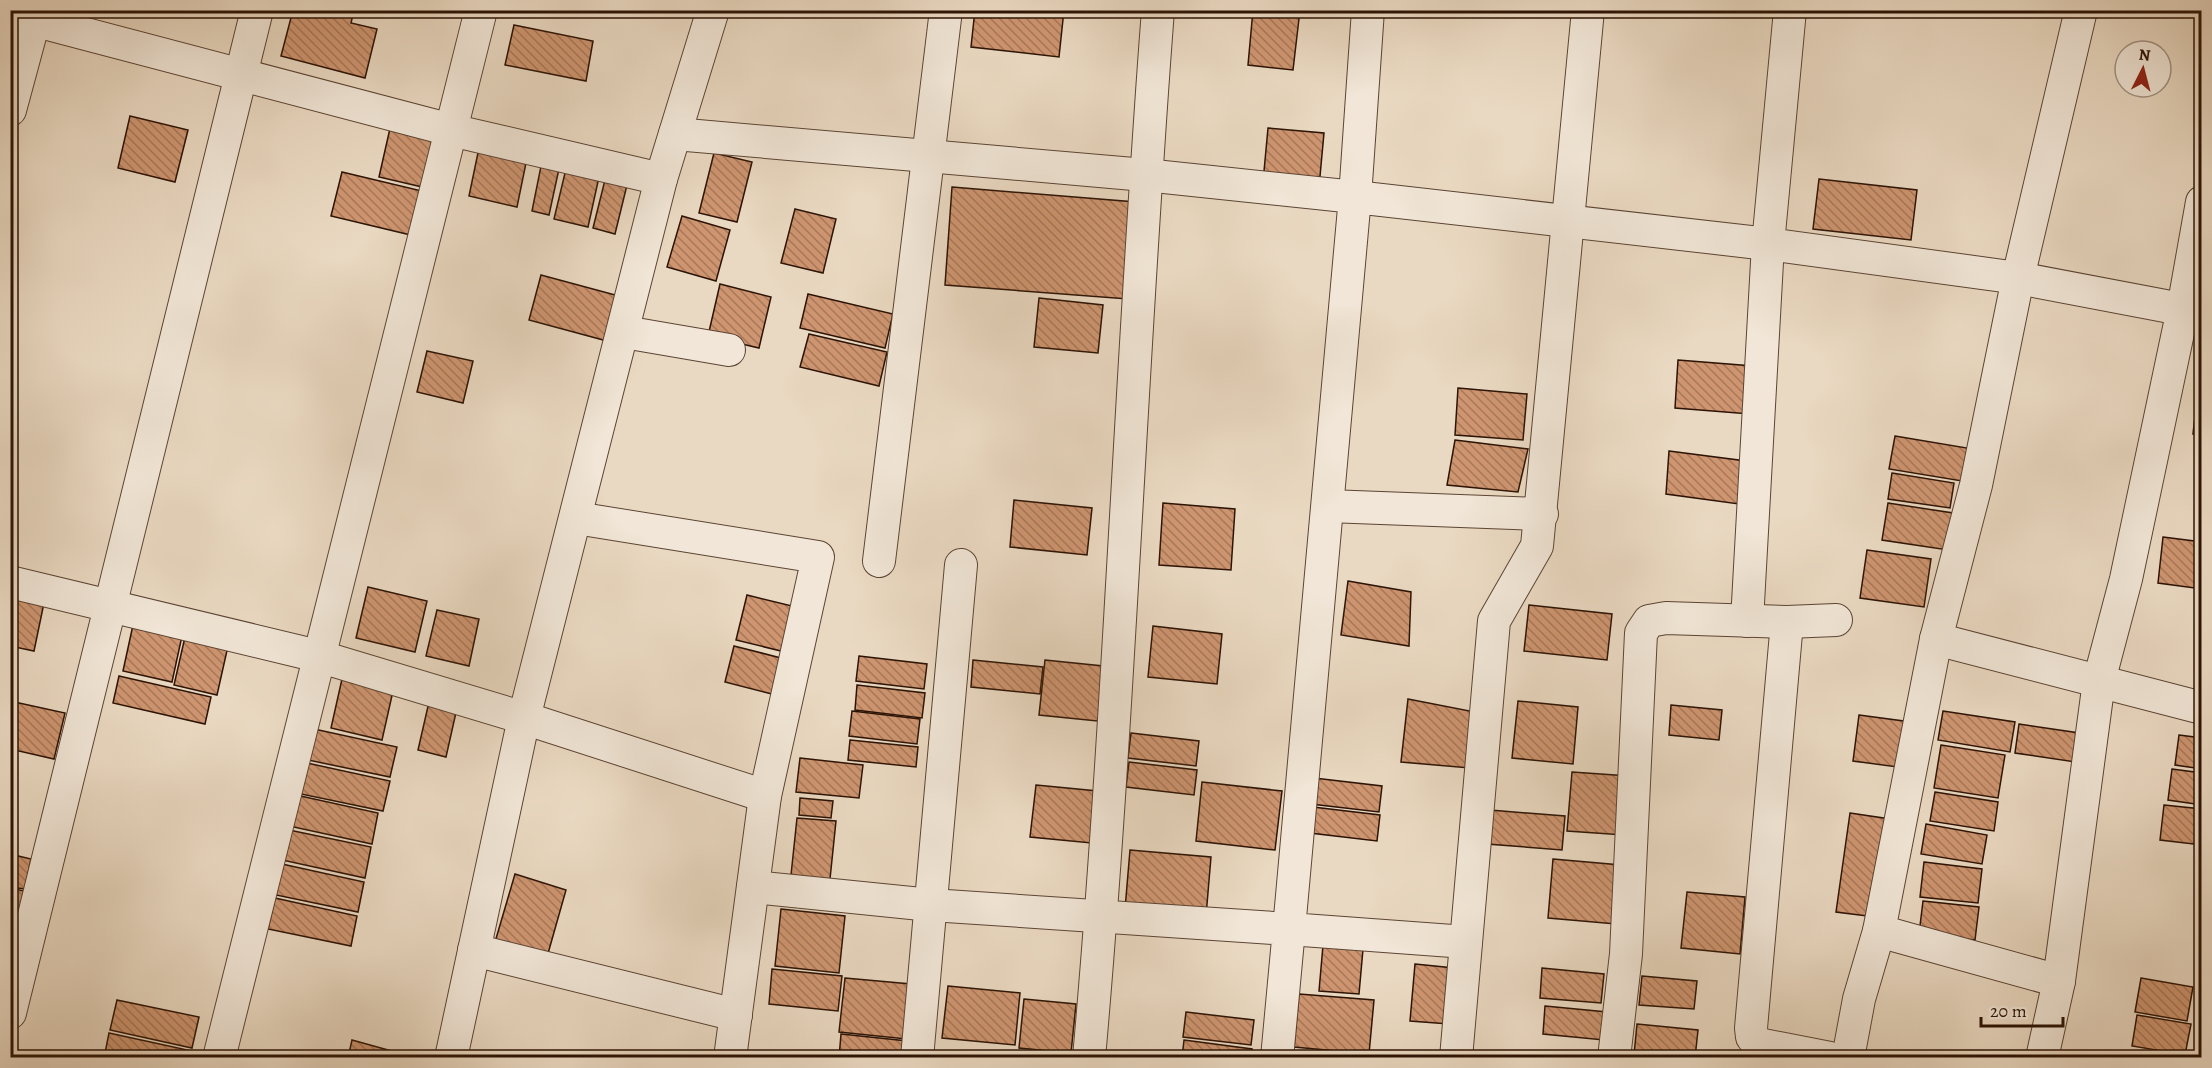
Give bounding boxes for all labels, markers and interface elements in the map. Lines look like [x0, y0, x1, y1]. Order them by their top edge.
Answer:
north arrow [2113, 39, 2173, 99]
text: N [2138, 44, 2152, 67]
scale bar [1981, 990, 2064, 1028]
text: 20 m [1990, 999, 2027, 1023]

